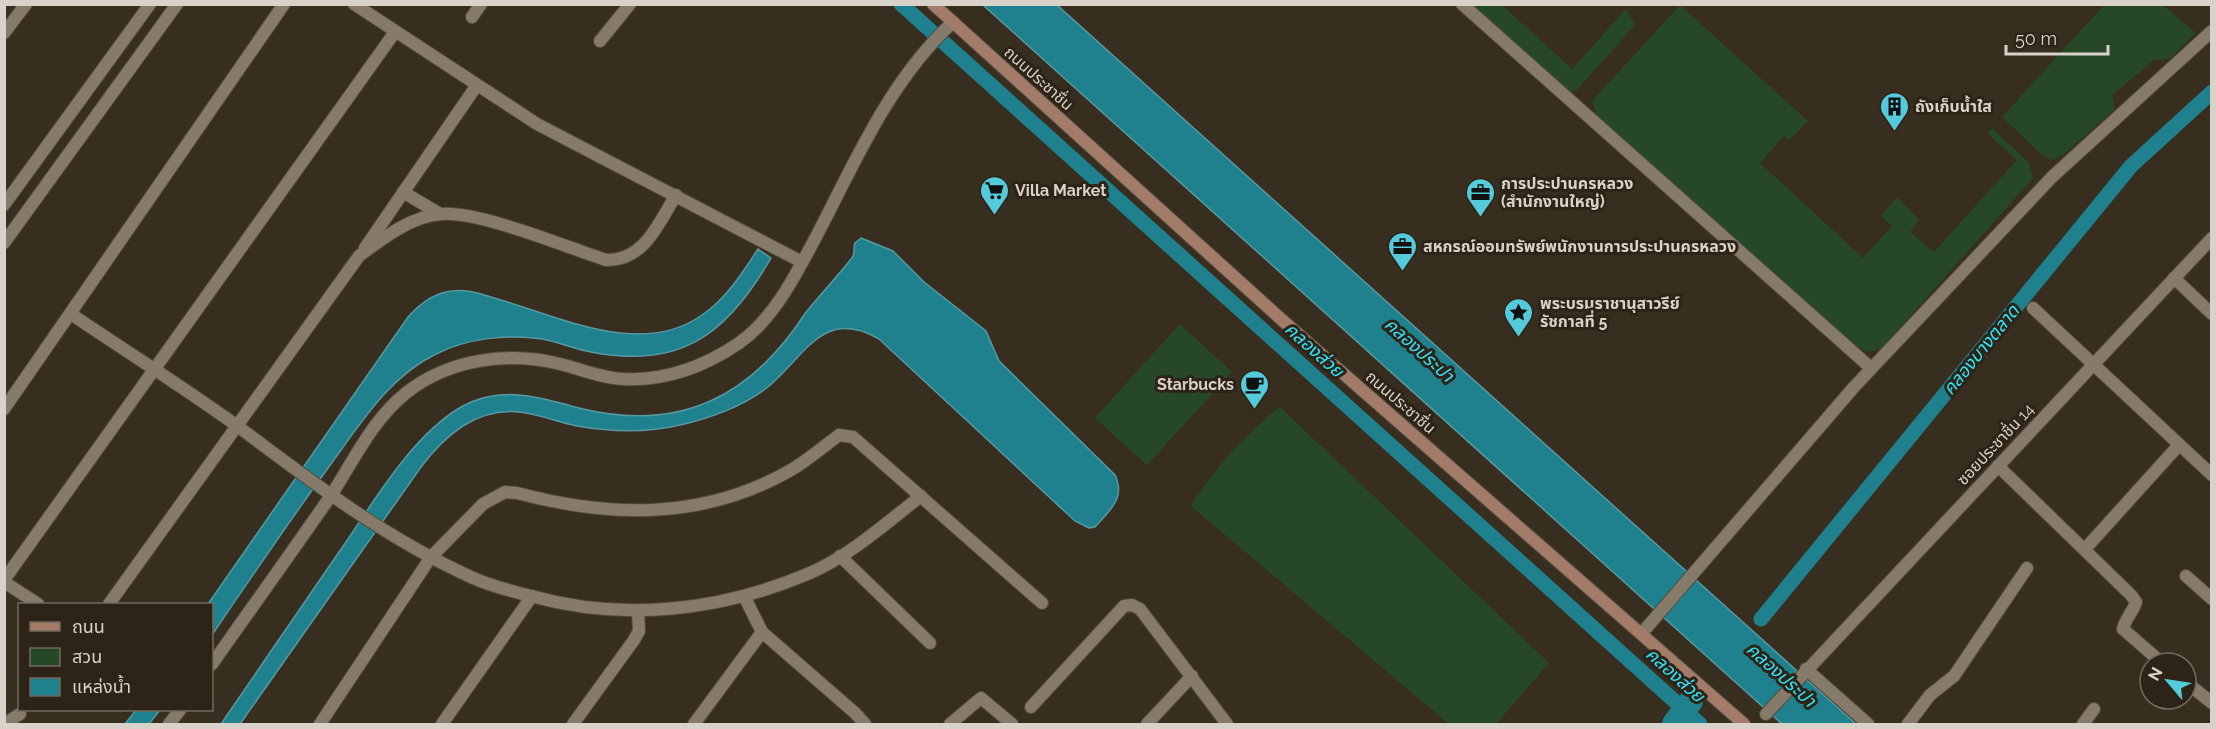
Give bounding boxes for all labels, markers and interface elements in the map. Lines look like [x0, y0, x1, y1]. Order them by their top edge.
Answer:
scale bar [2006, 18, 2108, 56]
text: 50 m [2015, 28, 2057, 49]
street label: ถนนประชาชื่น [1000, 41, 1078, 114]
building icon: ถังเก็บน้ำใส [1878, 90, 1910, 132]
place label: ถังเก็บน้ำใส [1915, 95, 1992, 116]
supermarket icon: Villa Market [978, 174, 1010, 216]
place label: การประปานครหลวง (สำนักงานใหญ่) [1501, 174, 1633, 211]
office icon: การประปานครหลวง (สำนักงานใหญ่) [1464, 176, 1496, 218]
place label: Villa Market [1015, 181, 1106, 200]
office icon: สหกรณ์ออมทรัพย์พนักงานการประปานครหลวง [1386, 230, 1418, 272]
place label: สหกรณ์ออมทรัพย์พนักงานการประปานครหลวง [1423, 237, 1736, 256]
place label: พระบรมราชานุสาวรีย์ รัชกาลที่ 5 [1540, 294, 1680, 331]
place icon: พระบรมราชานุสาวรีย์ รัชกาลที่ 5 [1503, 296, 1535, 338]
water label: คลองบางตลาด [1938, 300, 2024, 399]
water label: คลองประปา [1381, 313, 1459, 386]
water label: คลองส่วย [1281, 318, 1349, 382]
street label: ถนนประชาชื่น [1362, 365, 1441, 438]
cafe icon: Starbucks [1239, 368, 1271, 410]
place label: Starbucks [1157, 375, 1234, 394]
street label: ซอยประชาชื่น 14 [1951, 398, 2038, 489]
legend [18, 603, 213, 711]
text: ถนน [72, 616, 105, 637]
water label: คลองประปา [1743, 638, 1821, 711]
water label: คลองส่วย [1642, 643, 1710, 707]
text: สวน [72, 646, 102, 667]
north arrow [2138, 651, 2198, 711]
text: N [2144, 664, 2167, 684]
text: แหล่งน้ำ [72, 674, 131, 697]

